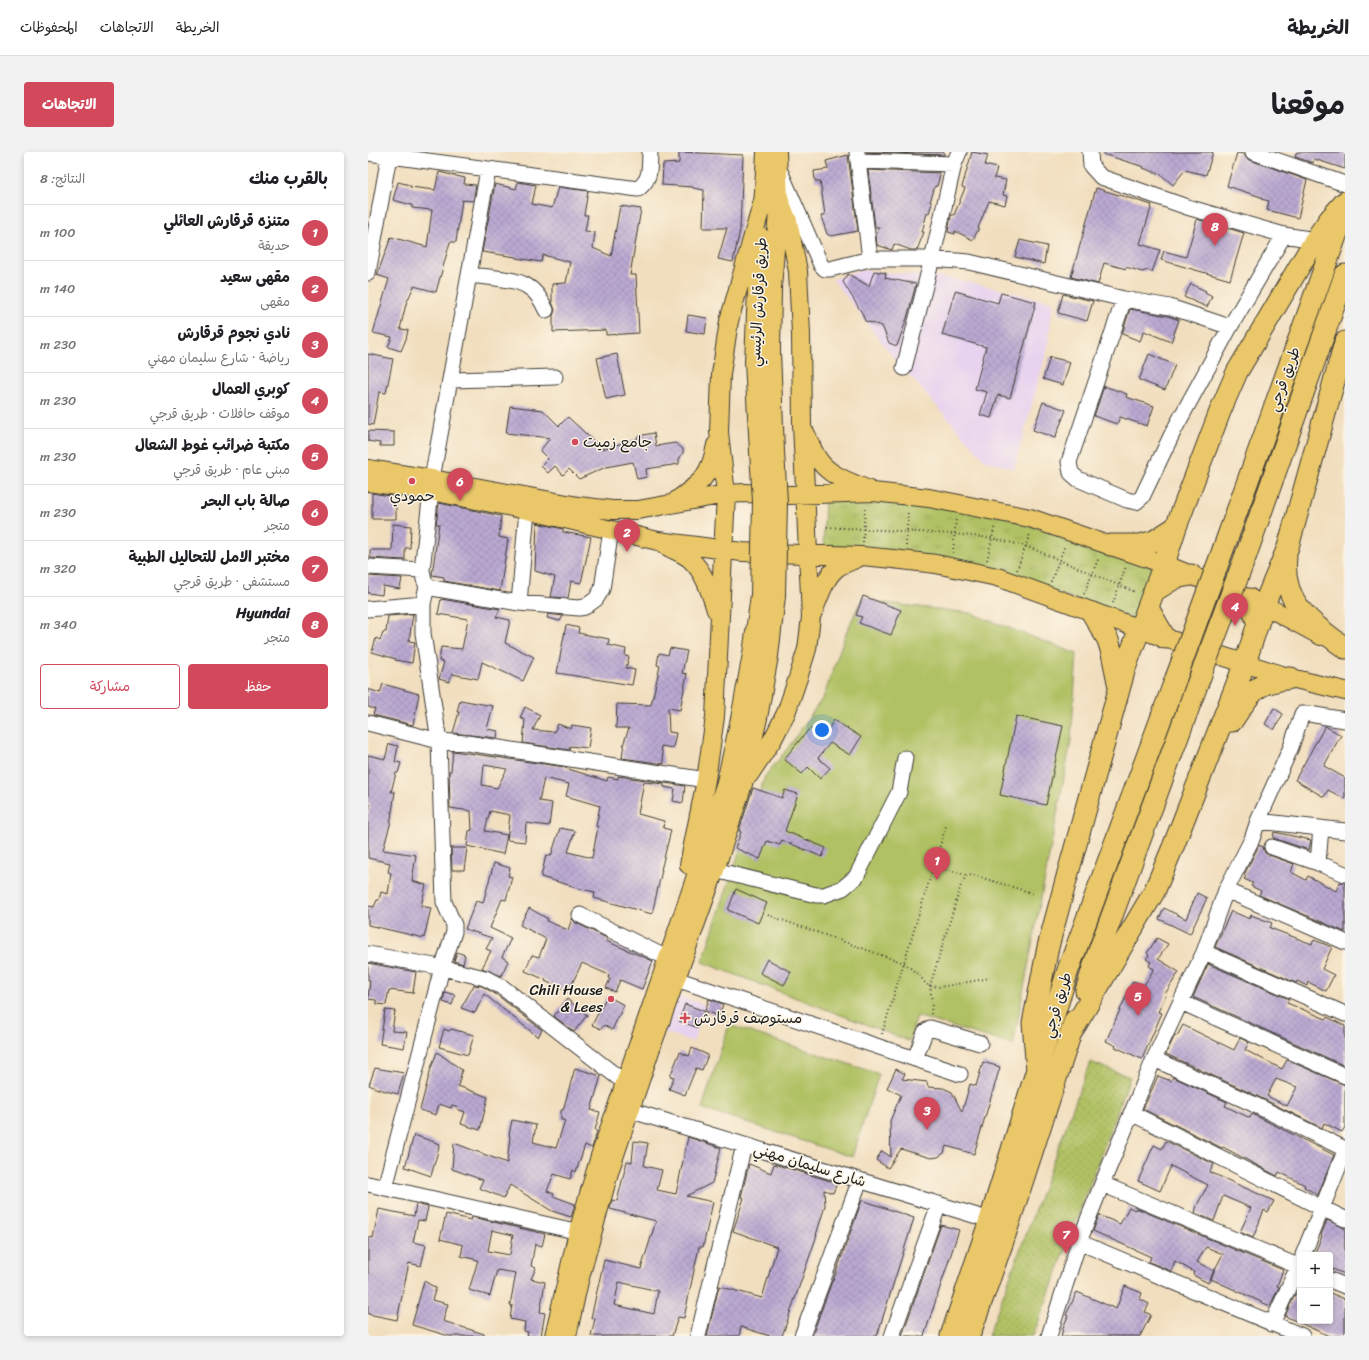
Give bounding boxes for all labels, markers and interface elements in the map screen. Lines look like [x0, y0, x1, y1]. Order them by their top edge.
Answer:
text: الخريطة [1287, 11, 1349, 44]
text: المحفوظات [20, 15, 78, 40]
text: الاتجاهات [100, 15, 154, 40]
text: الخريطة [176, 15, 219, 40]
text: موقعنا [1271, 80, 1345, 129]
button: الاتجاهات [24, 82, 114, 127]
text: بالقرب منك [249, 163, 328, 193]
text: النتائج: 8 [40, 167, 85, 190]
text: متنزه قرقارش العائلي [164, 208, 290, 234]
pin: 8 [1202, 213, 1228, 246]
text: 100 m [40, 221, 75, 244]
text: 1 [312, 221, 318, 244]
text: حديقة [258, 234, 290, 257]
street label: طريق قرقارش الرئيسي [742, 237, 774, 367]
text: مقهى سعيد [220, 264, 290, 290]
text: 140 m [40, 277, 75, 300]
text: 2 [311, 277, 319, 300]
text: مقهى [260, 290, 290, 313]
text: نادي نجوم قرقارش [178, 320, 290, 346]
text: 230 m [40, 333, 76, 356]
text: 3 [311, 333, 319, 356]
street label: طريق قرجي [1260, 343, 1308, 415]
text: رياضة · شارع سليمان مهني [148, 346, 290, 369]
text: كوبري العمال [212, 376, 290, 402]
text: 230 m [40, 389, 76, 412]
text: 4 [311, 389, 319, 412]
text: موقف حافلات · طريق قرجي [150, 402, 290, 425]
place label: جامع زميت [583, 429, 652, 455]
text: مكتبة ضرائب غوط الشعال [135, 432, 290, 458]
marker: جامع زميت [570, 437, 580, 447]
text: 230 m [40, 445, 76, 468]
text: 5 [311, 445, 319, 468]
text: مبنى عام · طريق قرجي [173, 458, 290, 481]
pin: 6 [447, 468, 473, 501]
marker: حمودي [407, 476, 417, 486]
place label: حمودي [390, 483, 435, 509]
text: صالة باب البحر [202, 488, 290, 514]
text: 230 m [40, 501, 76, 524]
text: 6 [311, 501, 319, 524]
text: متجر [265, 514, 290, 537]
pin: 2 [614, 519, 640, 552]
text: مختبر الامل للتحاليل الطبية [129, 544, 290, 570]
text: 320 m [40, 557, 76, 580]
text: 7 [311, 557, 319, 580]
text: مستشفى · طريق قرجي [174, 570, 290, 593]
pin: 4 [1222, 593, 1248, 626]
text: Hyundai [236, 600, 290, 626]
text: 340 m [40, 613, 77, 636]
text: 8 [311, 613, 319, 636]
text: متجر [265, 626, 290, 649]
button: مشاركة [40, 664, 180, 709]
button: حفظ [188, 664, 328, 709]
your location [812, 720, 832, 740]
pin: 1 [924, 847, 950, 880]
street label: طريق قرجي [1035, 969, 1079, 1041]
place label: Chili House & Lees [529, 977, 603, 1020]
pin: 5 [1125, 983, 1151, 1016]
marker: Chili House & Lees [606, 994, 616, 1004]
place label: مستوصف قرقارش [694, 1005, 802, 1031]
marker: مستوصف قرقارش [679, 1012, 691, 1024]
pin: 3 [914, 1097, 940, 1130]
street label: شارع سليمان مهني [751, 1136, 869, 1194]
pin: 7 [1053, 1221, 1079, 1254]
map controls [1297, 1252, 1333, 1324]
button: + [1297, 1252, 1333, 1288]
button: − [1297, 1288, 1333, 1324]

